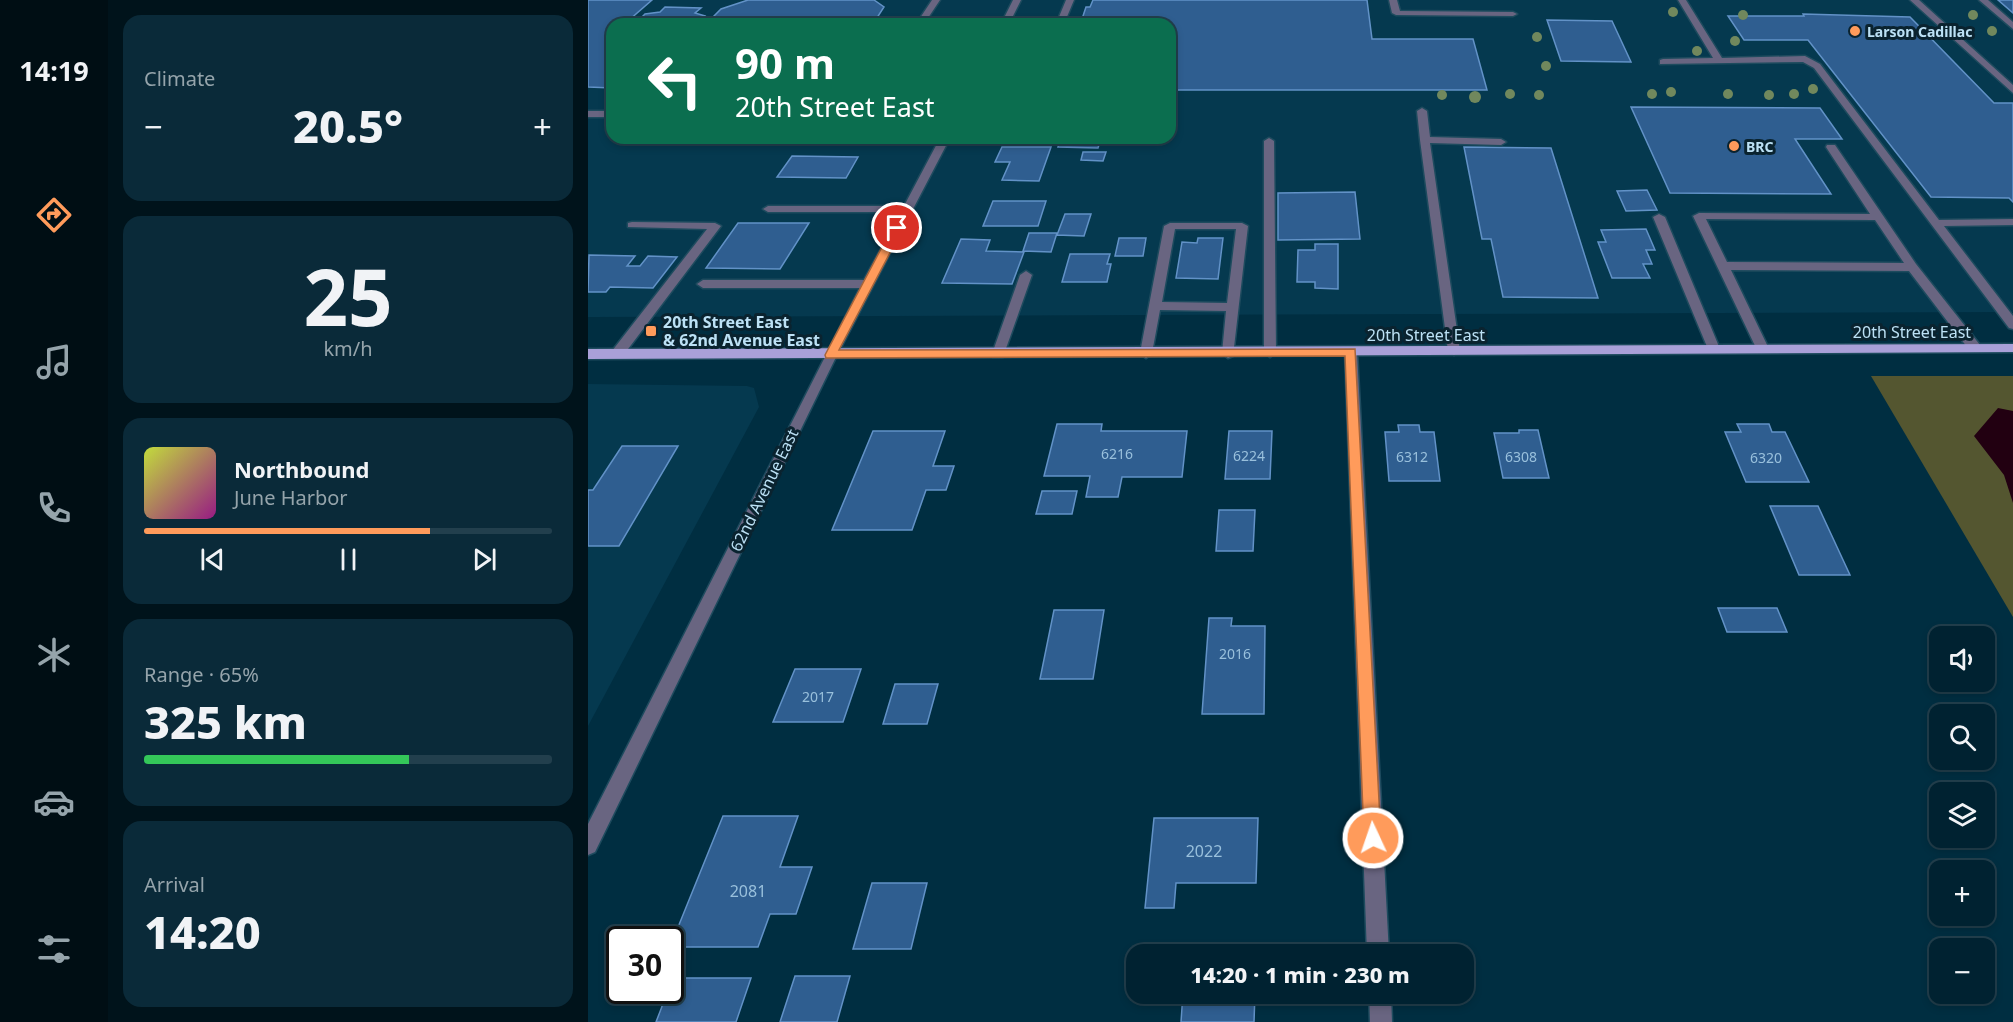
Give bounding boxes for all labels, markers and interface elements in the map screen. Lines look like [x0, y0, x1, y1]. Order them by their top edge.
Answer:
place label: Larson Cadillac [1867, 22, 1972, 41]
marker: Larson Cadillac [1848, 24, 1862, 38]
text: 90 m [735, 34, 835, 91]
icon: left [636, 42, 714, 120]
text: 14:19 [19, 52, 89, 89]
text: Climate [144, 65, 215, 92]
text: 20th Street East [735, 88, 935, 125]
text: 20.5° [293, 95, 403, 156]
text: − [144, 104, 163, 149]
text: + [533, 104, 552, 149]
place label: BRC [1746, 137, 1773, 156]
marker: BRC [1727, 139, 1741, 153]
icon: directions [33, 194, 75, 236]
pin [871, 202, 922, 253]
icon: arrive [880, 211, 913, 244]
text: 25 [303, 243, 393, 349]
place label: 20th Street East & 62nd Avenue East [663, 311, 820, 351]
street label: 20th Street East [1853, 321, 1971, 343]
marker: 20th Street East & 62nd Avenue East [644, 324, 658, 338]
street label: 20th Street East [1367, 324, 1485, 346]
text: km/h [323, 335, 373, 362]
icon: music [33, 341, 75, 383]
street label: 62nd Avenue East [725, 425, 803, 555]
house number: 6216 [1101, 444, 1133, 463]
house number: 6224 [1233, 446, 1265, 465]
house number: 6312 [1396, 447, 1428, 466]
house number: 6308 [1505, 447, 1537, 466]
house number: 6320 [1750, 448, 1782, 467]
text: Northbound [234, 454, 369, 484]
text: June Harbor [234, 484, 348, 511]
icon: phone [33, 487, 75, 529]
icon: previous [196, 543, 229, 576]
icon: pause [332, 543, 365, 576]
icon: next [468, 543, 501, 576]
map controls [1929, 626, 1995, 1004]
button: sound [1929, 626, 1995, 692]
icon: climate [33, 634, 75, 676]
house number: 2016 [1219, 644, 1251, 663]
text: Range · 65% [144, 661, 259, 688]
house number: 2017 [802, 687, 834, 706]
text: 325 km [144, 691, 307, 752]
button: search [1929, 704, 1995, 770]
icon: car [33, 781, 75, 823]
button: layers [1929, 782, 1995, 848]
position arrow [1341, 806, 1405, 870]
house number: 2022 [1186, 840, 1222, 862]
button: + [1929, 860, 1995, 926]
text: Arrival [144, 871, 205, 898]
house number: 2081 [730, 880, 766, 902]
text: 14:20 [144, 901, 261, 962]
speed limit sign: 30 [606, 926, 684, 1004]
icon: filters [33, 928, 75, 970]
button: − [1929, 938, 1995, 1004]
text: 14:20 · 1 min · 230 m [1190, 959, 1410, 989]

